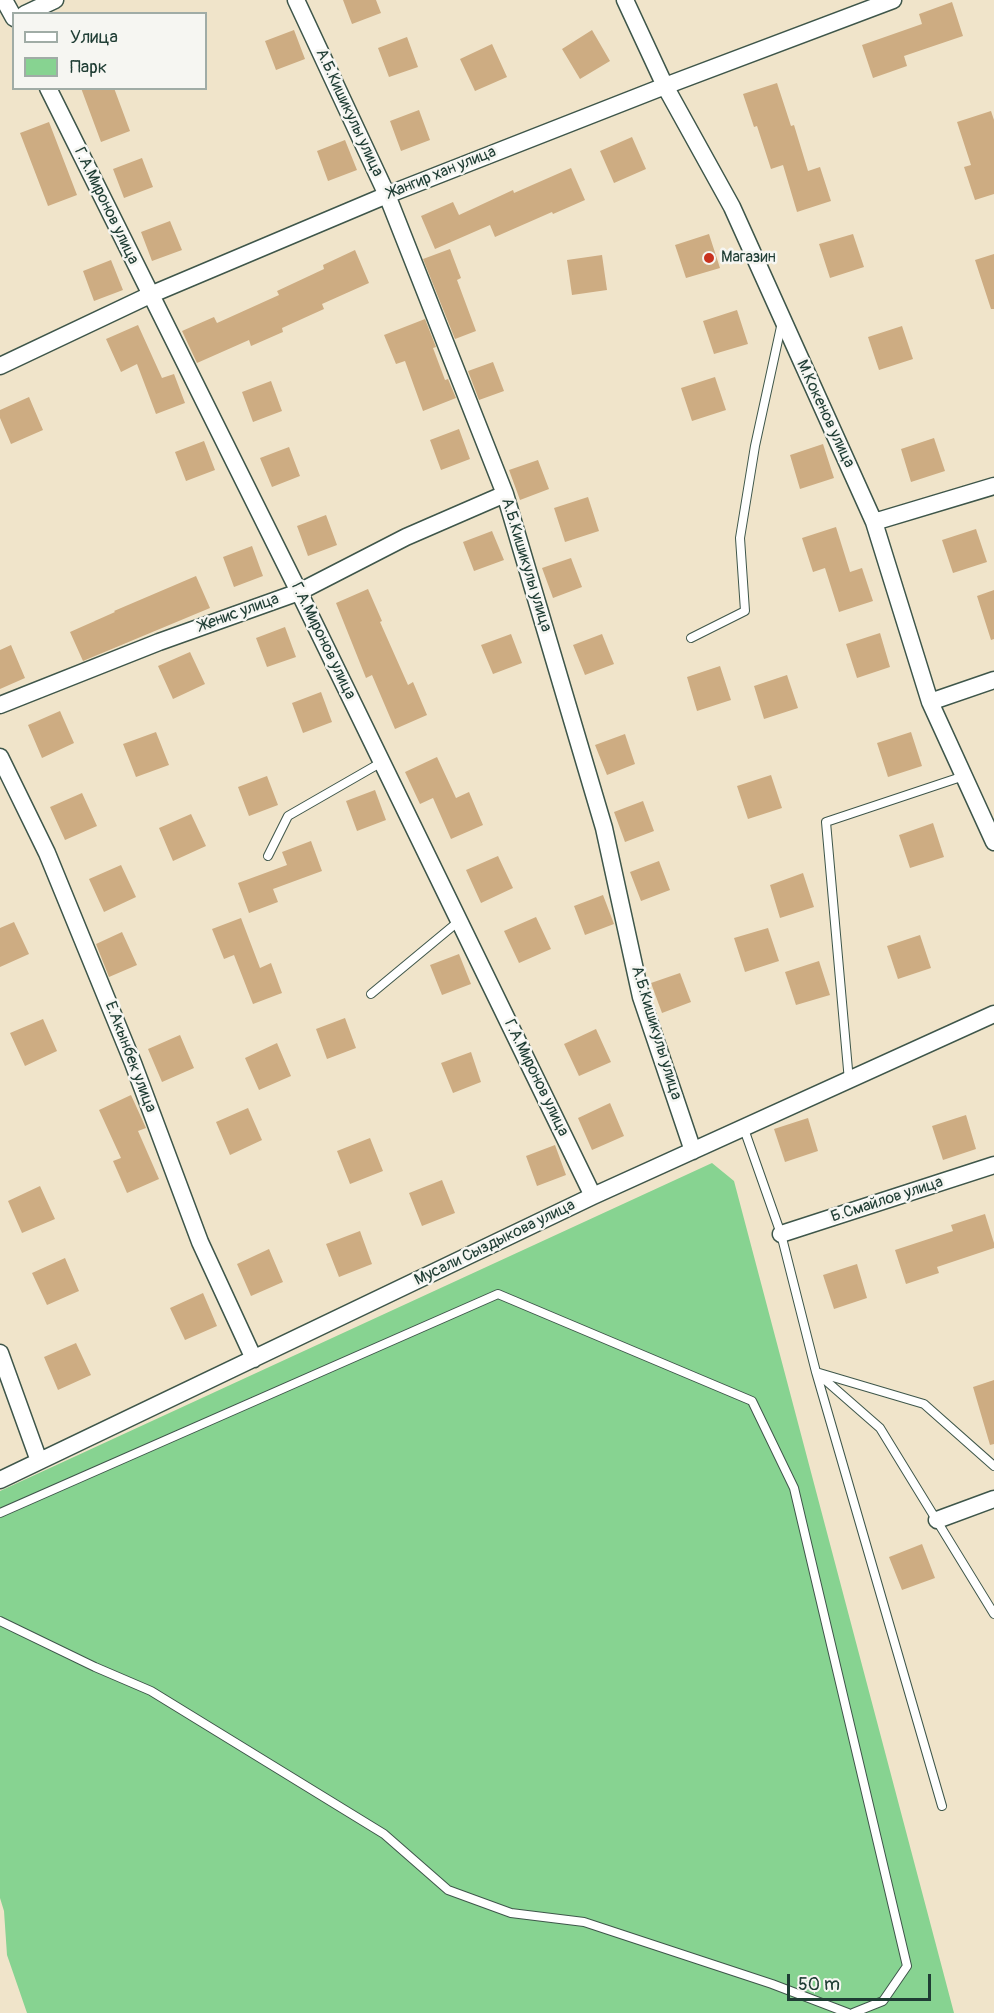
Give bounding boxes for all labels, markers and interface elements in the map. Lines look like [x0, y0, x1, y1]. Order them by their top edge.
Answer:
legend [12, 12, 207, 90]
text: Улица [70, 26, 118, 49]
street label: А.Б.Кишикулы улица [311, 46, 387, 180]
text: Парк [70, 56, 107, 79]
street label: Жангир хан улица [385, 142, 499, 204]
street label: Г.А.Миронов улица [69, 144, 143, 268]
place label: Магазин [721, 248, 776, 268]
marker: Магазин [702, 251, 716, 265]
street label: М.Кокенов улица [792, 357, 858, 471]
street label: А.Б.Кишикулы улица [497, 496, 555, 634]
street label: Г.А.Миронов улица [286, 579, 360, 703]
street label: Женис улица [196, 590, 282, 636]
street label: А.Б.Кишикулы улица [627, 964, 685, 1102]
street label: Е.Акынбек улица [100, 999, 160, 1115]
street label: Г.А.Миронов улица [499, 1016, 573, 1140]
street label: Б.Смайлов улица [828, 1173, 946, 1227]
street label: Мусали Сыздыкова улица [412, 1196, 578, 1290]
scale bar [790, 1962, 934, 2000]
text: 50 m [798, 1973, 840, 1996]

